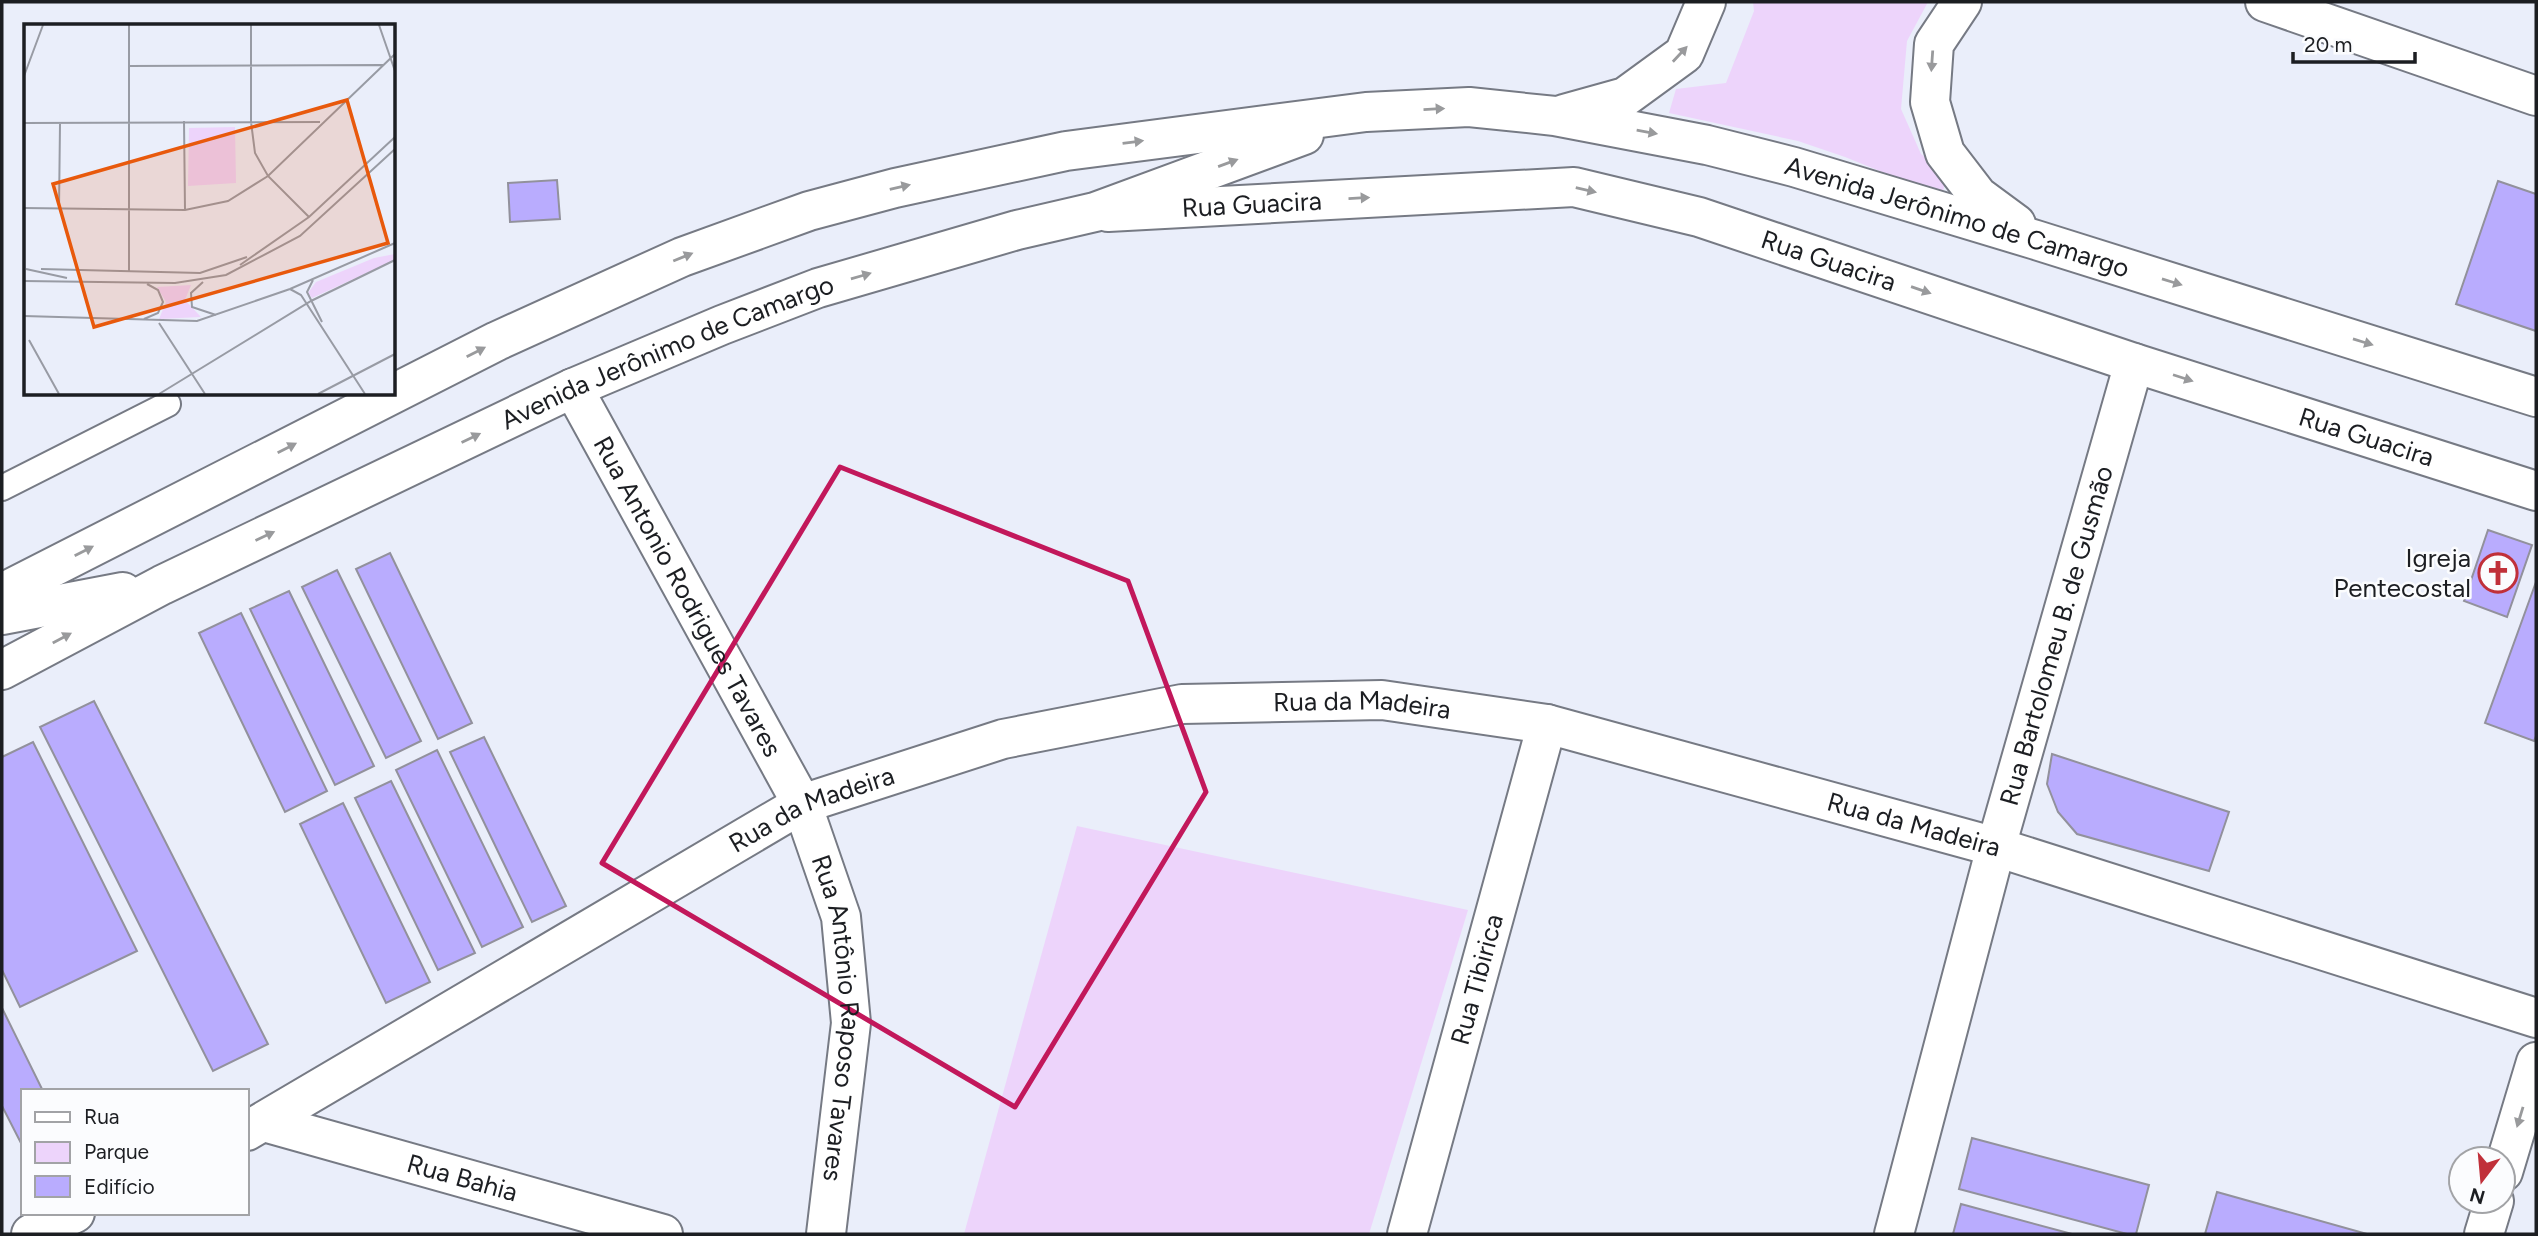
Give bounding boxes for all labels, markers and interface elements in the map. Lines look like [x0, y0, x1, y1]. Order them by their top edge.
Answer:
scale bar [2293, 21, 2416, 65]
inset map [24, 24, 396, 396]
text: 20 m [2304, 32, 2352, 57]
one-way arrow [1672, 46, 1688, 63]
one-way arrow [1927, 51, 1938, 73]
one-way arrow [1424, 103, 1446, 114]
one-way arrow [1636, 127, 1658, 138]
one-way arrow [1123, 136, 1145, 147]
street label: Avenida Jerônimo de Camargo [1781, 149, 2133, 284]
one-way arrow [1218, 158, 1239, 169]
one-way arrow [889, 182, 911, 193]
street label: Rua Guacira [1181, 185, 1323, 224]
one-way arrow [1575, 185, 1597, 196]
one-way arrow [1348, 193, 1370, 204]
street label: Rua Guacira [1757, 223, 1900, 298]
one-way arrow [673, 251, 694, 262]
street label: Avenida Jerônimo de Camargo [496, 268, 837, 436]
one-way arrow [851, 270, 872, 280]
one-way arrow [2161, 277, 2182, 288]
one-way arrow [1911, 285, 1932, 296]
one-way arrow [2353, 337, 2374, 348]
one-way arrow [467, 346, 487, 358]
one-way arrow [2173, 374, 2194, 384]
street label: Rua Guacira [2295, 400, 2438, 474]
street label: Rua Antonio Rodrigues Tavares [587, 431, 789, 762]
one-way arrow [461, 432, 481, 444]
one-way arrow [277, 442, 297, 453]
street label: Rua Bartolomeu B. de Gusmão [1993, 462, 2120, 809]
one-way arrow [255, 530, 276, 541]
place label: Igreja Pentecostal [2334, 542, 2471, 604]
one-way arrow [75, 545, 95, 557]
church icon: Igreja Pentecostal [2477, 552, 2519, 594]
one-way arrow [52, 632, 72, 644]
street label: Rua da Madeira [1273, 684, 1453, 726]
street label: Rua da Madeira [723, 759, 898, 860]
street label: Rua da Madeira [1824, 786, 2004, 863]
street label: Rua Antônio Raposo Tavares [805, 851, 868, 1183]
street label: Rua Tibirica [1444, 910, 1510, 1048]
legend [21, 1089, 248, 1215]
text: Rua [84, 1104, 120, 1129]
one-way arrow [2514, 1107, 2524, 1128]
text: Parque [84, 1139, 149, 1164]
north arrow [2447, 1145, 2517, 1215]
street label: Rua Bahia [403, 1147, 521, 1208]
text: Edifício [84, 1174, 155, 1199]
text: N [2467, 1183, 2488, 1209]

